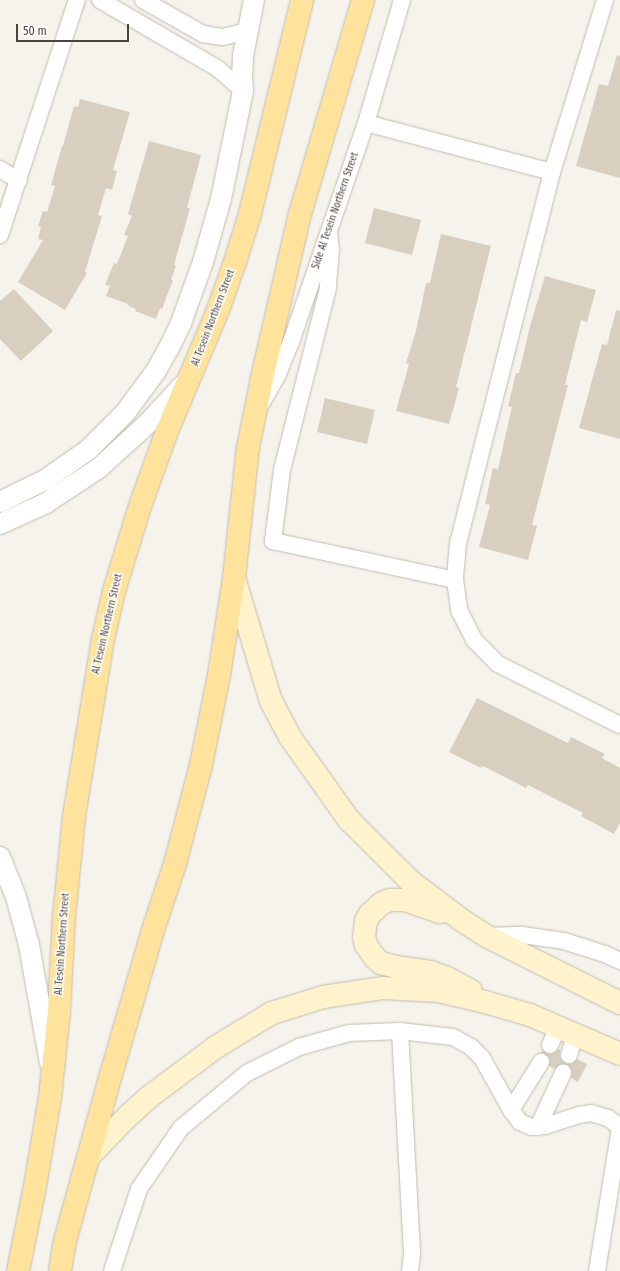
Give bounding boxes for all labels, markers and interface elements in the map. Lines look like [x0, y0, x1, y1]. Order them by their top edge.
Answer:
scale bar [18, 16, 131, 42]
text: 50 m [23, 24, 47, 38]
street label: Side Al Tesein Northern Street [310, 151, 362, 271]
street label: Al Tesein Northern Street [190, 268, 238, 368]
street label: Al Tesein Northern Street [91, 573, 125, 675]
street label: Al Tesein Northern Street [53, 892, 73, 996]

